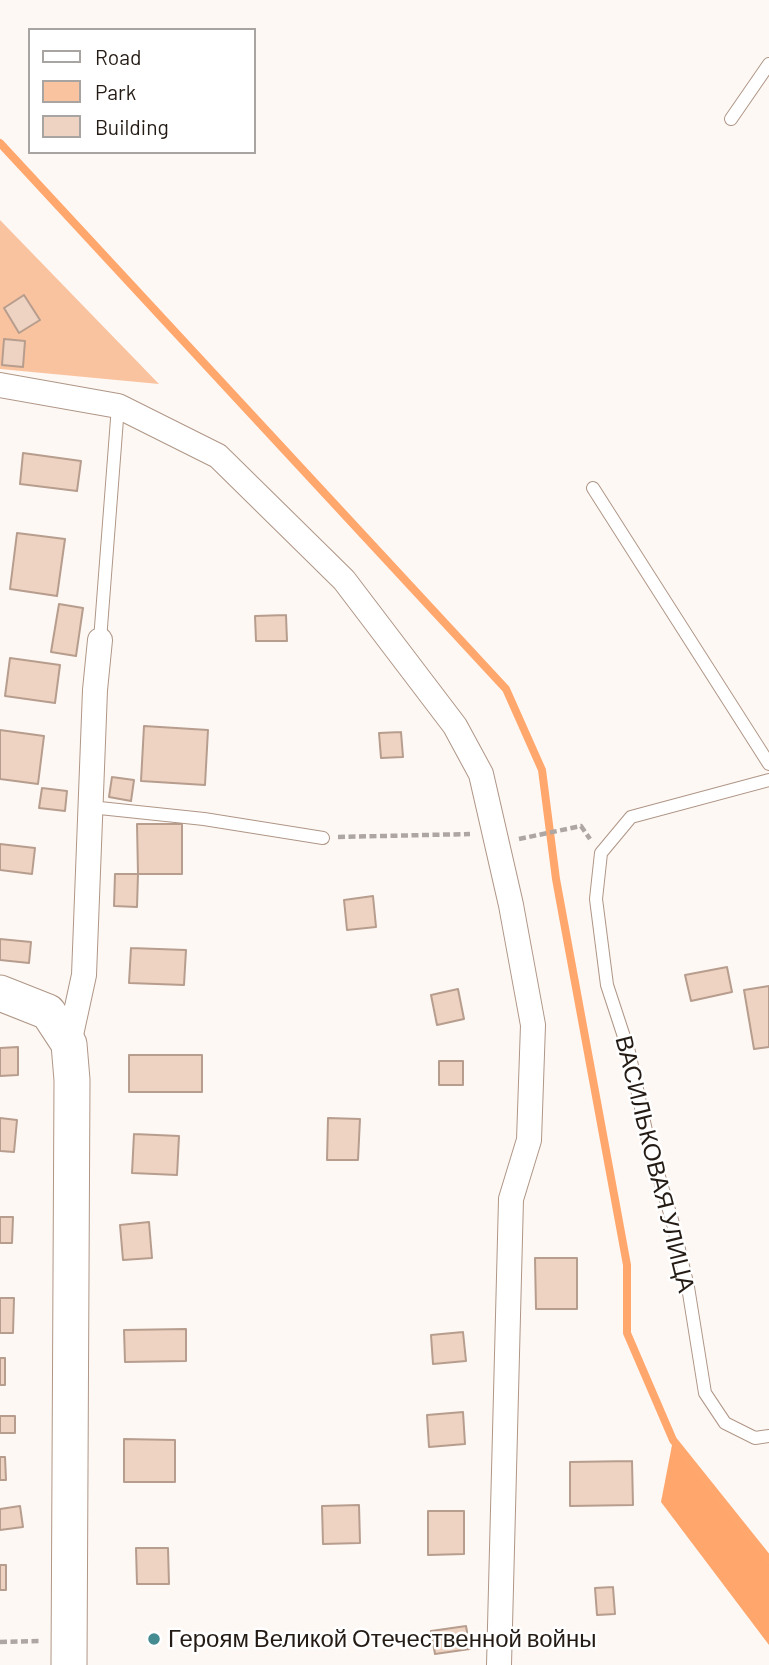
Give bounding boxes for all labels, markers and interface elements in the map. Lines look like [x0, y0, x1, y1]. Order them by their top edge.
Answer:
legend [28, 28, 256, 154]
text: Road [95, 44, 141, 69]
text: Park [95, 79, 136, 104]
text: Building [95, 114, 169, 139]
street label: ВАСИЛЬКОВАЯ УЛИЦА [609, 1033, 701, 1295]
place label: Героям Великой Отечественной войны [168, 1625, 596, 1653]
marker: Героям Великой Отечественной войны [146, 1631, 162, 1647]

